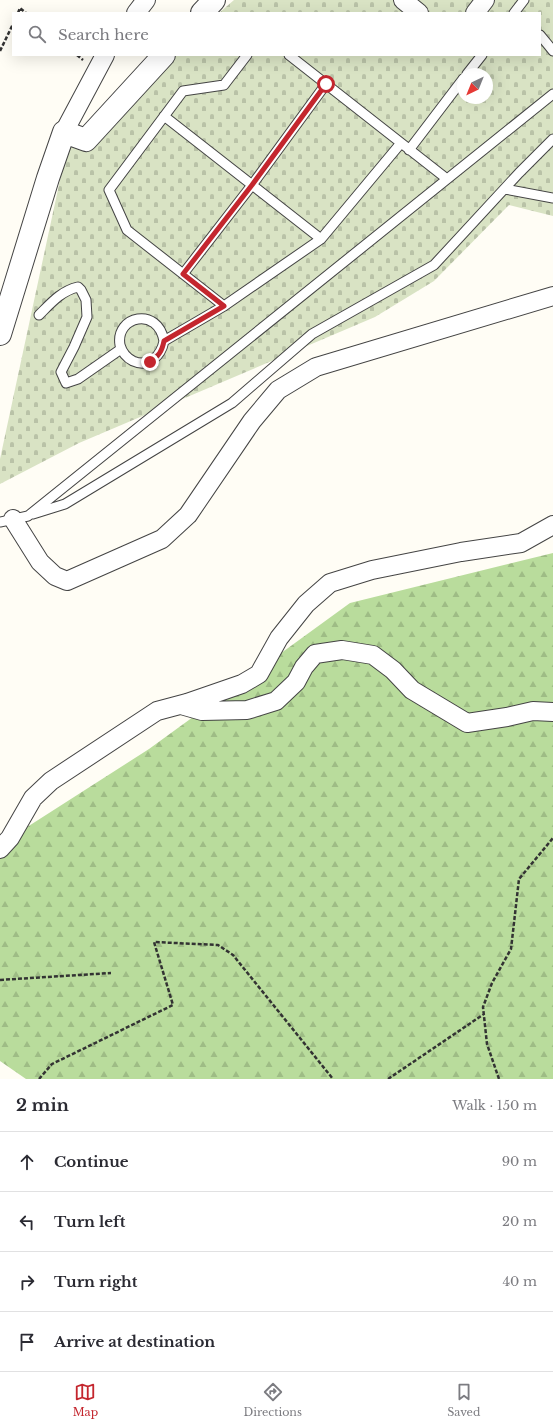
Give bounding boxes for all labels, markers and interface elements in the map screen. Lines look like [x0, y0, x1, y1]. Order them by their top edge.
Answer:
search box [12, 12, 541, 56]
icon: search [26, 23, 48, 45]
text: Search here [58, 25, 149, 44]
north arrow [457, 68, 493, 104]
route start [317, 75, 335, 93]
route end [141, 353, 159, 371]
text: 2 min [16, 1095, 69, 1116]
text: Walk · 150 m [452, 1097, 537, 1114]
icon: ahead [16, 1151, 38, 1173]
text: Continue [54, 1152, 129, 1171]
text: 90 m [502, 1153, 537, 1170]
icon: left [16, 1211, 38, 1233]
text: Turn left [54, 1212, 125, 1231]
text: 20 m [502, 1213, 537, 1230]
icon: right [16, 1271, 38, 1293]
text: Turn right [54, 1272, 137, 1291]
text: 40 m [502, 1273, 537, 1290]
icon: arrive [16, 1331, 38, 1353]
text: Arrive at destination [54, 1332, 215, 1351]
tab: Map [73, 1381, 98, 1419]
tab: Directions [243, 1381, 302, 1419]
tab: Saved [447, 1381, 480, 1419]

